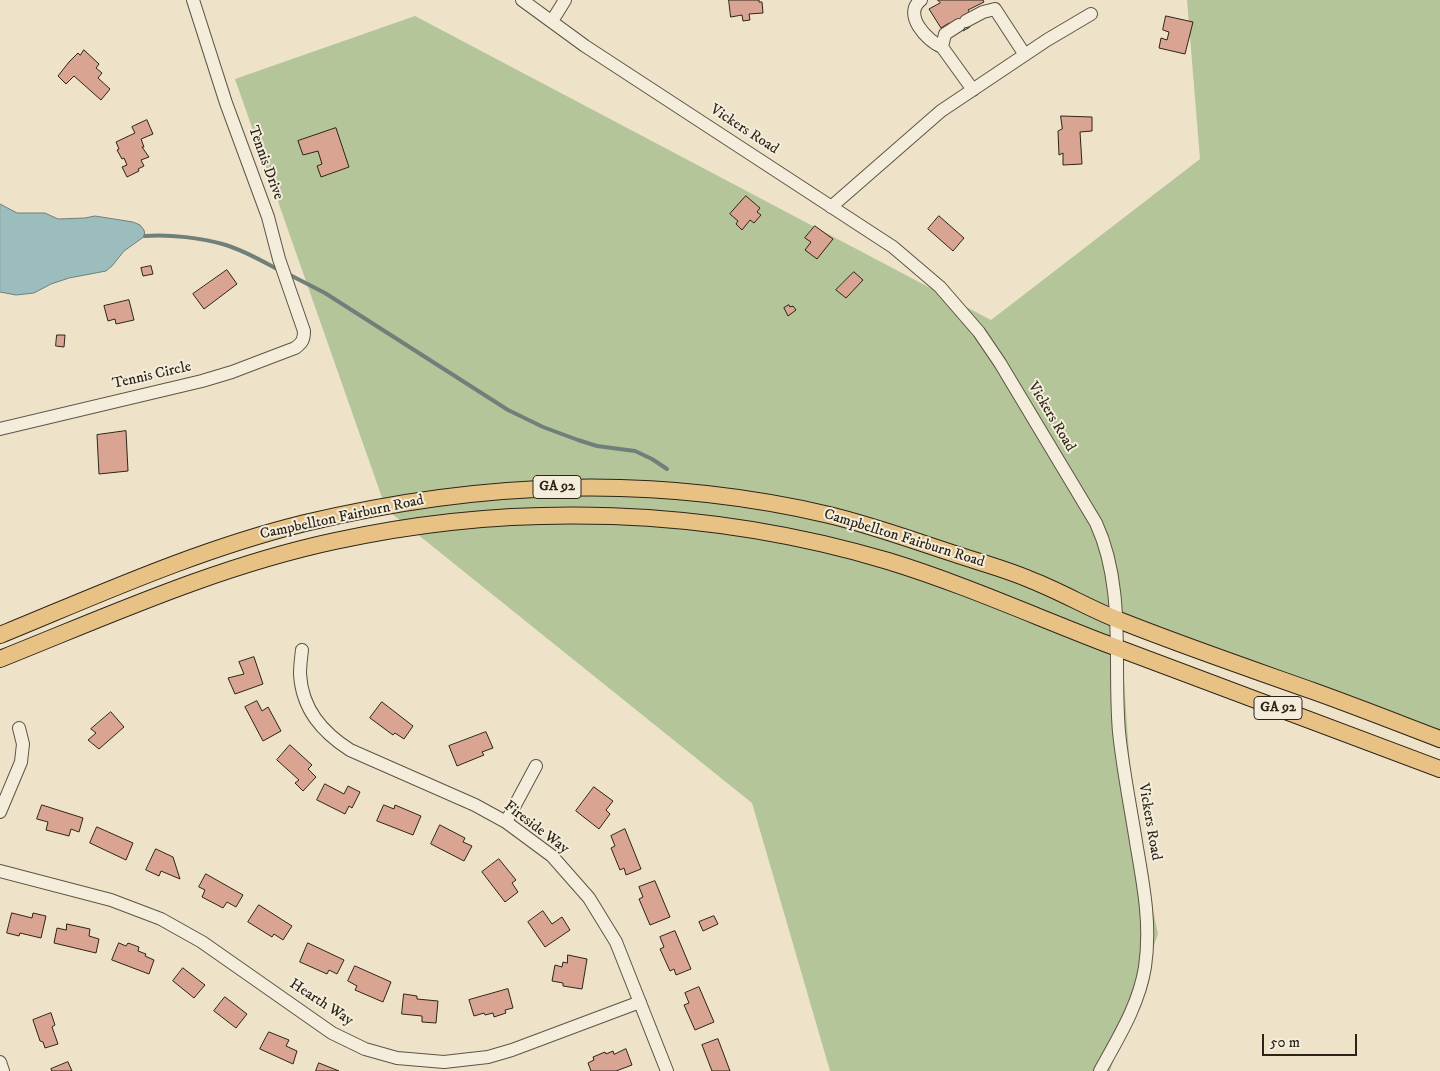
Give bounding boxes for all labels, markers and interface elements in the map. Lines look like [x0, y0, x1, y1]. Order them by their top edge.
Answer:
street label: Vickers Road [706, 101, 782, 159]
street label: Tennis Drive [243, 124, 287, 202]
street label: Tennis Circle [111, 358, 193, 394]
street label: Vickers Road [1023, 379, 1079, 455]
road number: GA 92 [533, 476, 581, 498]
street label: Campbellton Fairburn Road [258, 492, 426, 544]
street label: Campbellton Fairburn Road [822, 506, 986, 572]
road number: GA 92 [1254, 696, 1302, 720]
street label: Vickers Road [1133, 782, 1165, 862]
street label: Fireside Way [500, 798, 572, 858]
street label: Hearth Way [286, 976, 356, 1030]
scale bar [1265, 1024, 1360, 1056]
text: 50 m [1270, 1033, 1300, 1052]

